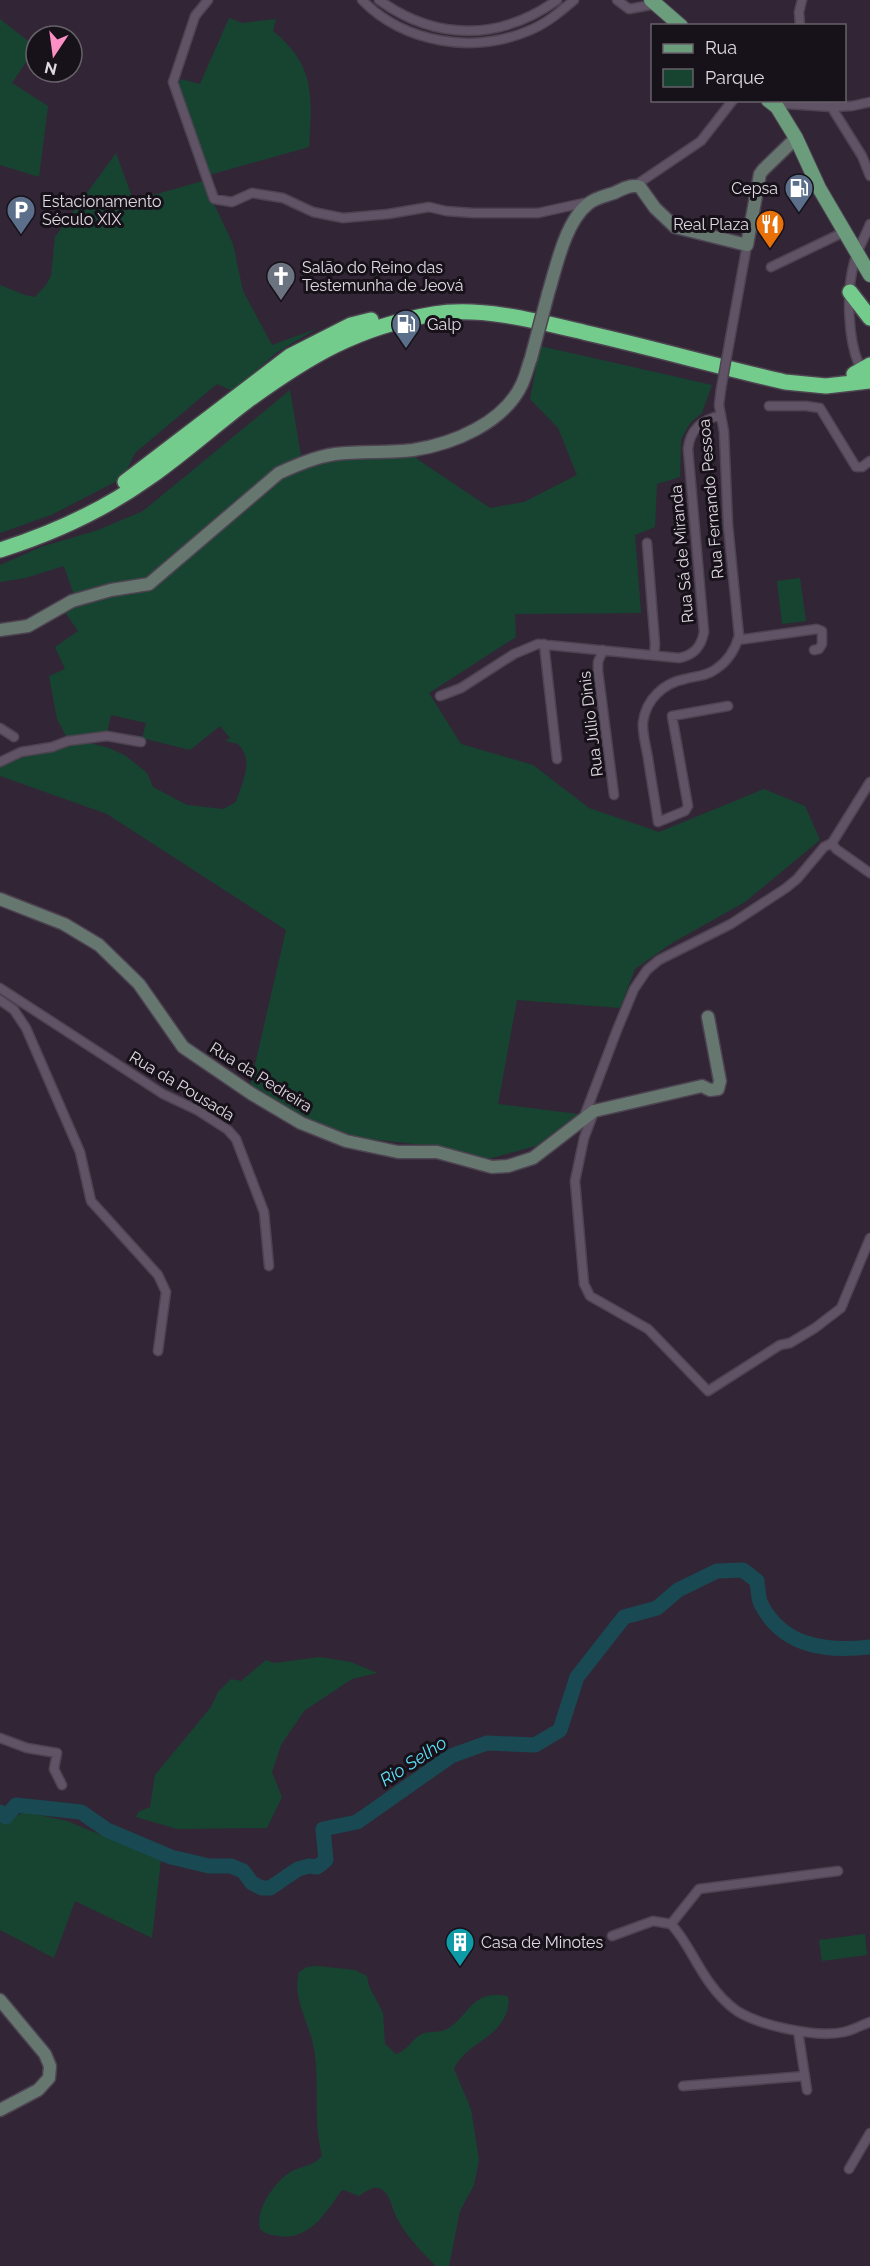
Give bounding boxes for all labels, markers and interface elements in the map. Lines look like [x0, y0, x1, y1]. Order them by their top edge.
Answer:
north arrow [24, 24, 84, 84]
legend [651, 24, 846, 102]
text: Rua [705, 37, 737, 58]
text: N [43, 57, 59, 79]
text: Parque [705, 67, 765, 88]
fuel station icon: Cepsa [783, 172, 815, 214]
place label: Cepsa [731, 179, 778, 198]
place label: Estacionamento Século XIX [42, 192, 161, 229]
parking icon: Estacionamento Século XIX [5, 194, 37, 236]
restaurant icon: Real Plaza [754, 208, 786, 250]
place label: Real Plaza [673, 215, 749, 234]
place label: Salão do Reino das Testemunha de Jeová [302, 258, 464, 295]
church icon: Salão do Reino das Testemunha de Jeová [265, 260, 297, 302]
fuel station icon: Galp [390, 308, 422, 350]
place label: Galp [427, 315, 462, 334]
street label: Rua Fernando Pessoa [695, 418, 727, 580]
street label: Rua Sá de Miranda [667, 484, 697, 624]
street label: Rua Júlio Dinis [575, 670, 607, 778]
street label: Rua da Pedreira [206, 1038, 316, 1116]
street label: Rua da Pousada [126, 1047, 238, 1125]
water label: Rio Selho [376, 1732, 450, 1790]
building icon: Casa de Minotes [444, 1926, 476, 1968]
place label: Casa de Minotes [481, 1933, 604, 1952]

